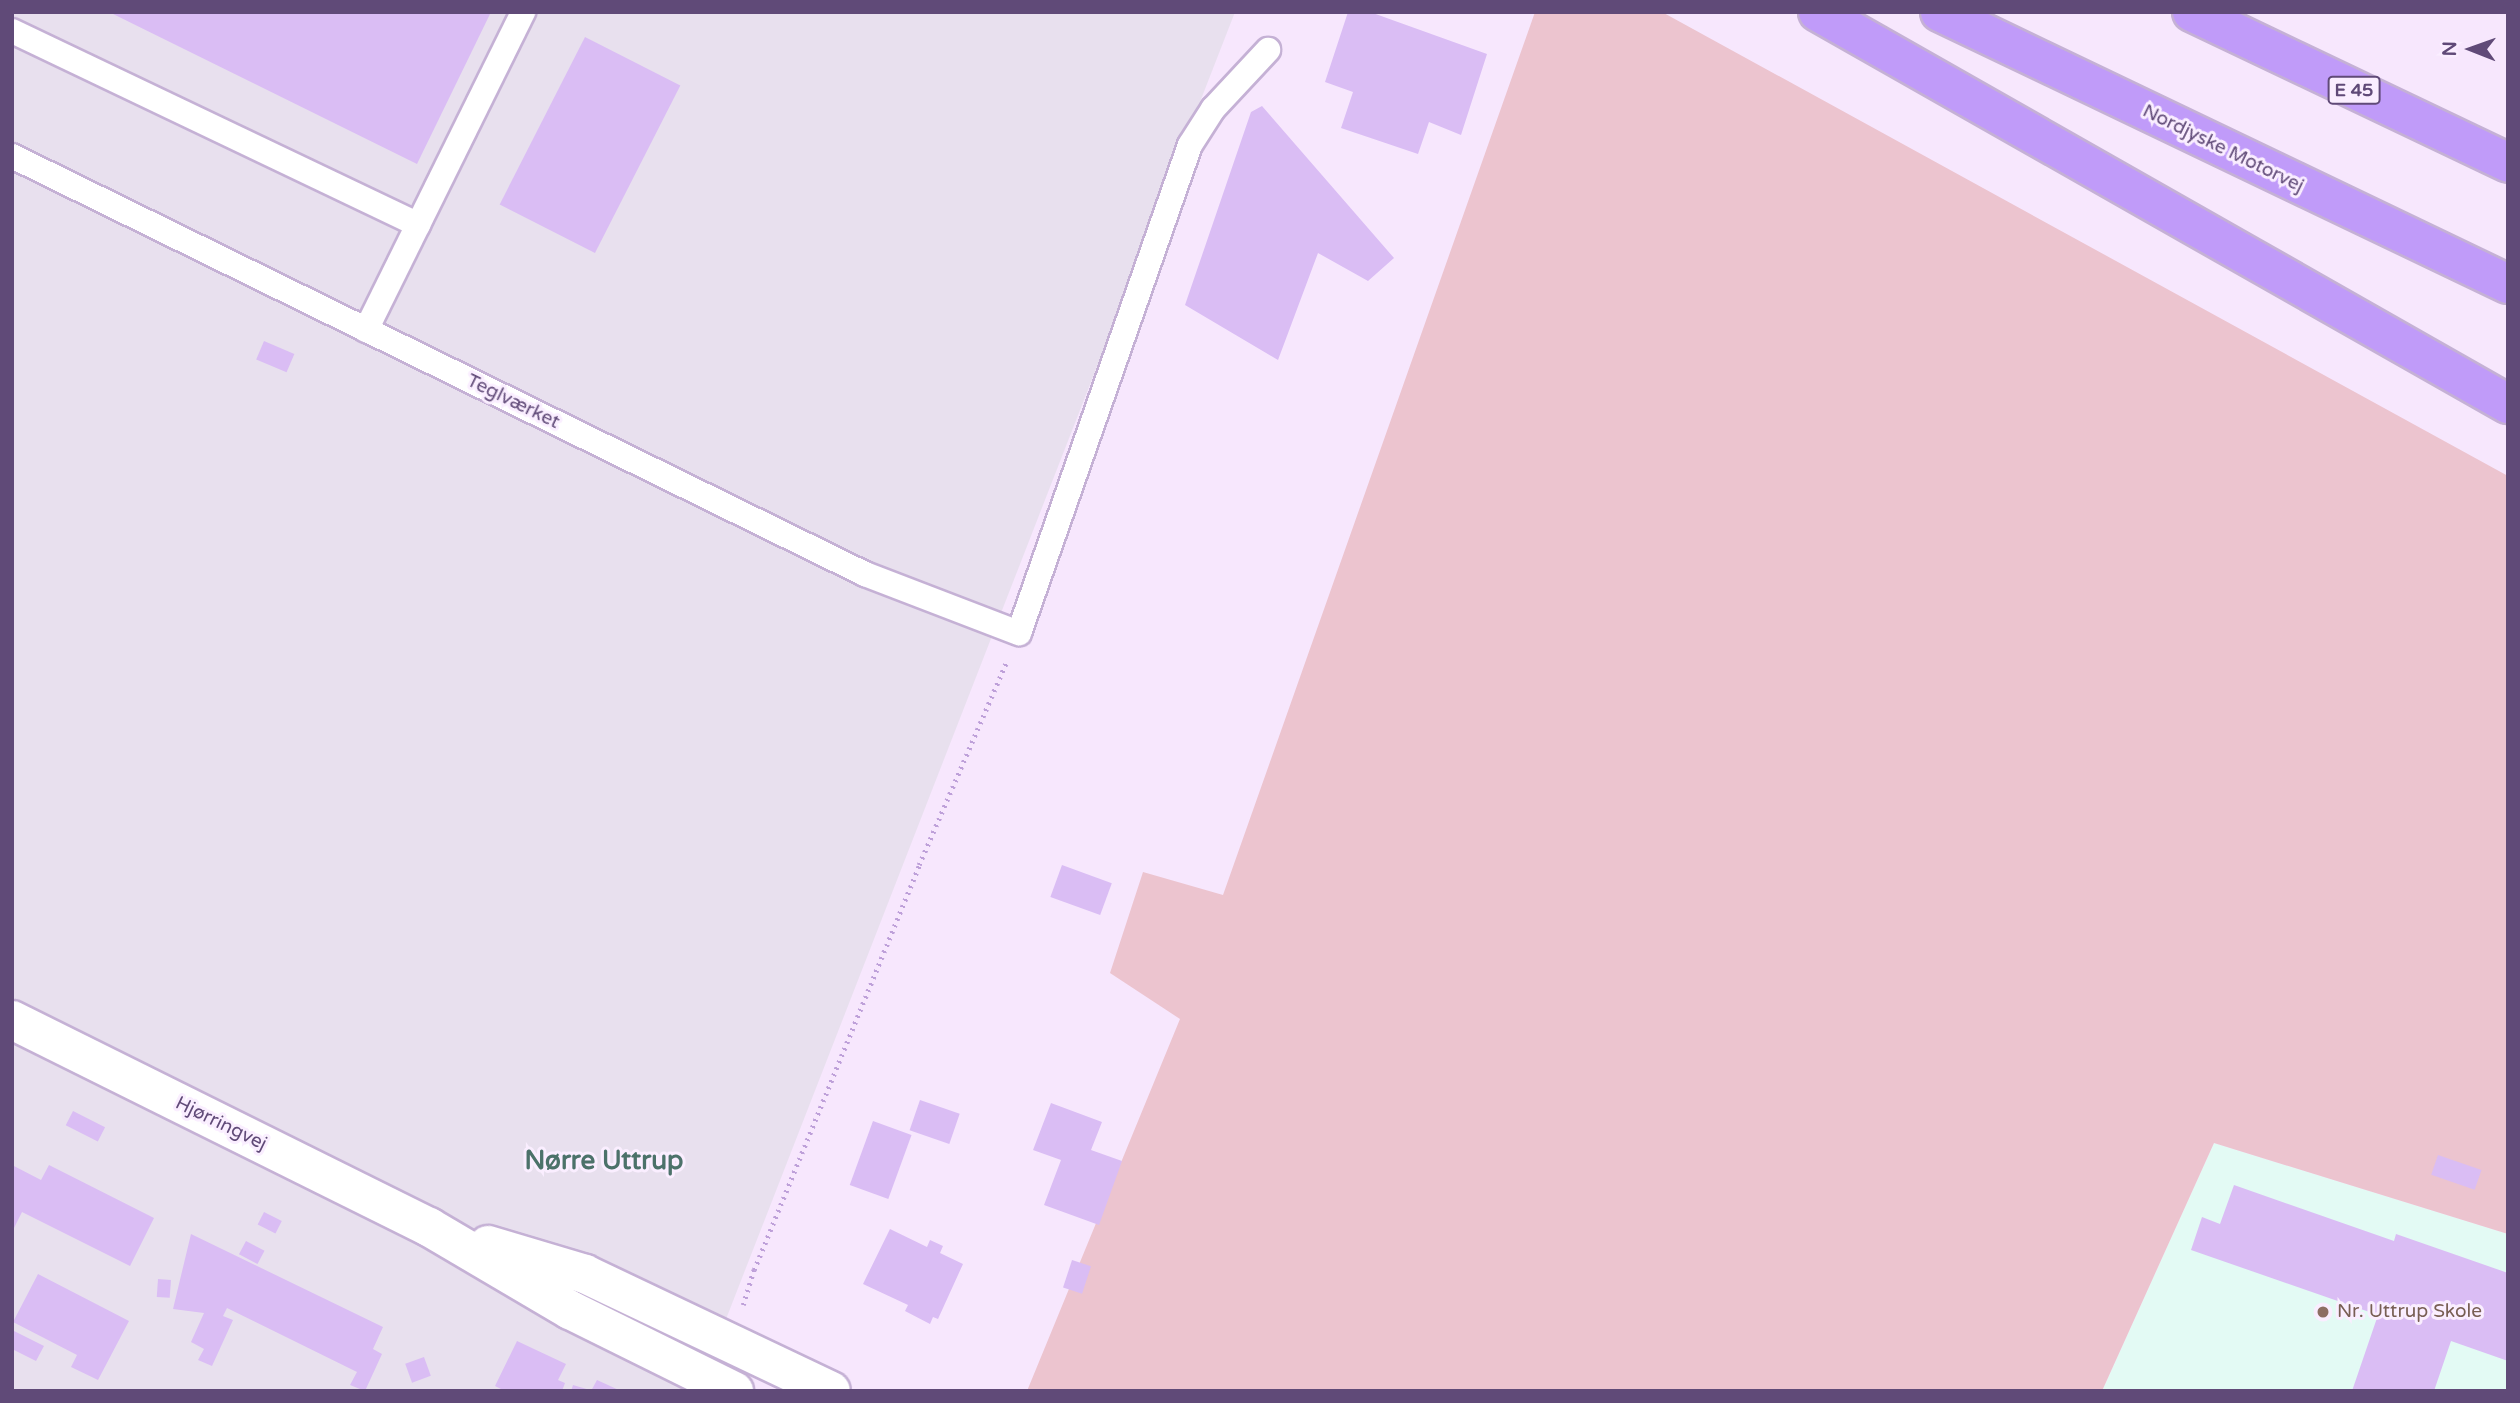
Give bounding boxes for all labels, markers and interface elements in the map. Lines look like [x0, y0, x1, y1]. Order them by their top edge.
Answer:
north arrow [2436, 14, 2506, 84]
text: N [2439, 41, 2461, 56]
road number: E 45 [2326, 76, 2382, 104]
street label: Nordjyske Motorvej [2139, 100, 2307, 198]
street label: Teglværket [463, 370, 563, 434]
street label: Hjørringvej [172, 1092, 270, 1156]
district label: Nørre Uttrup [525, 1145, 683, 1177]
place label: Nr. Uttrup Skole [2337, 1301, 2482, 1323]
marker: Nr. Uttrup Skole [2315, 1304, 2331, 1320]

